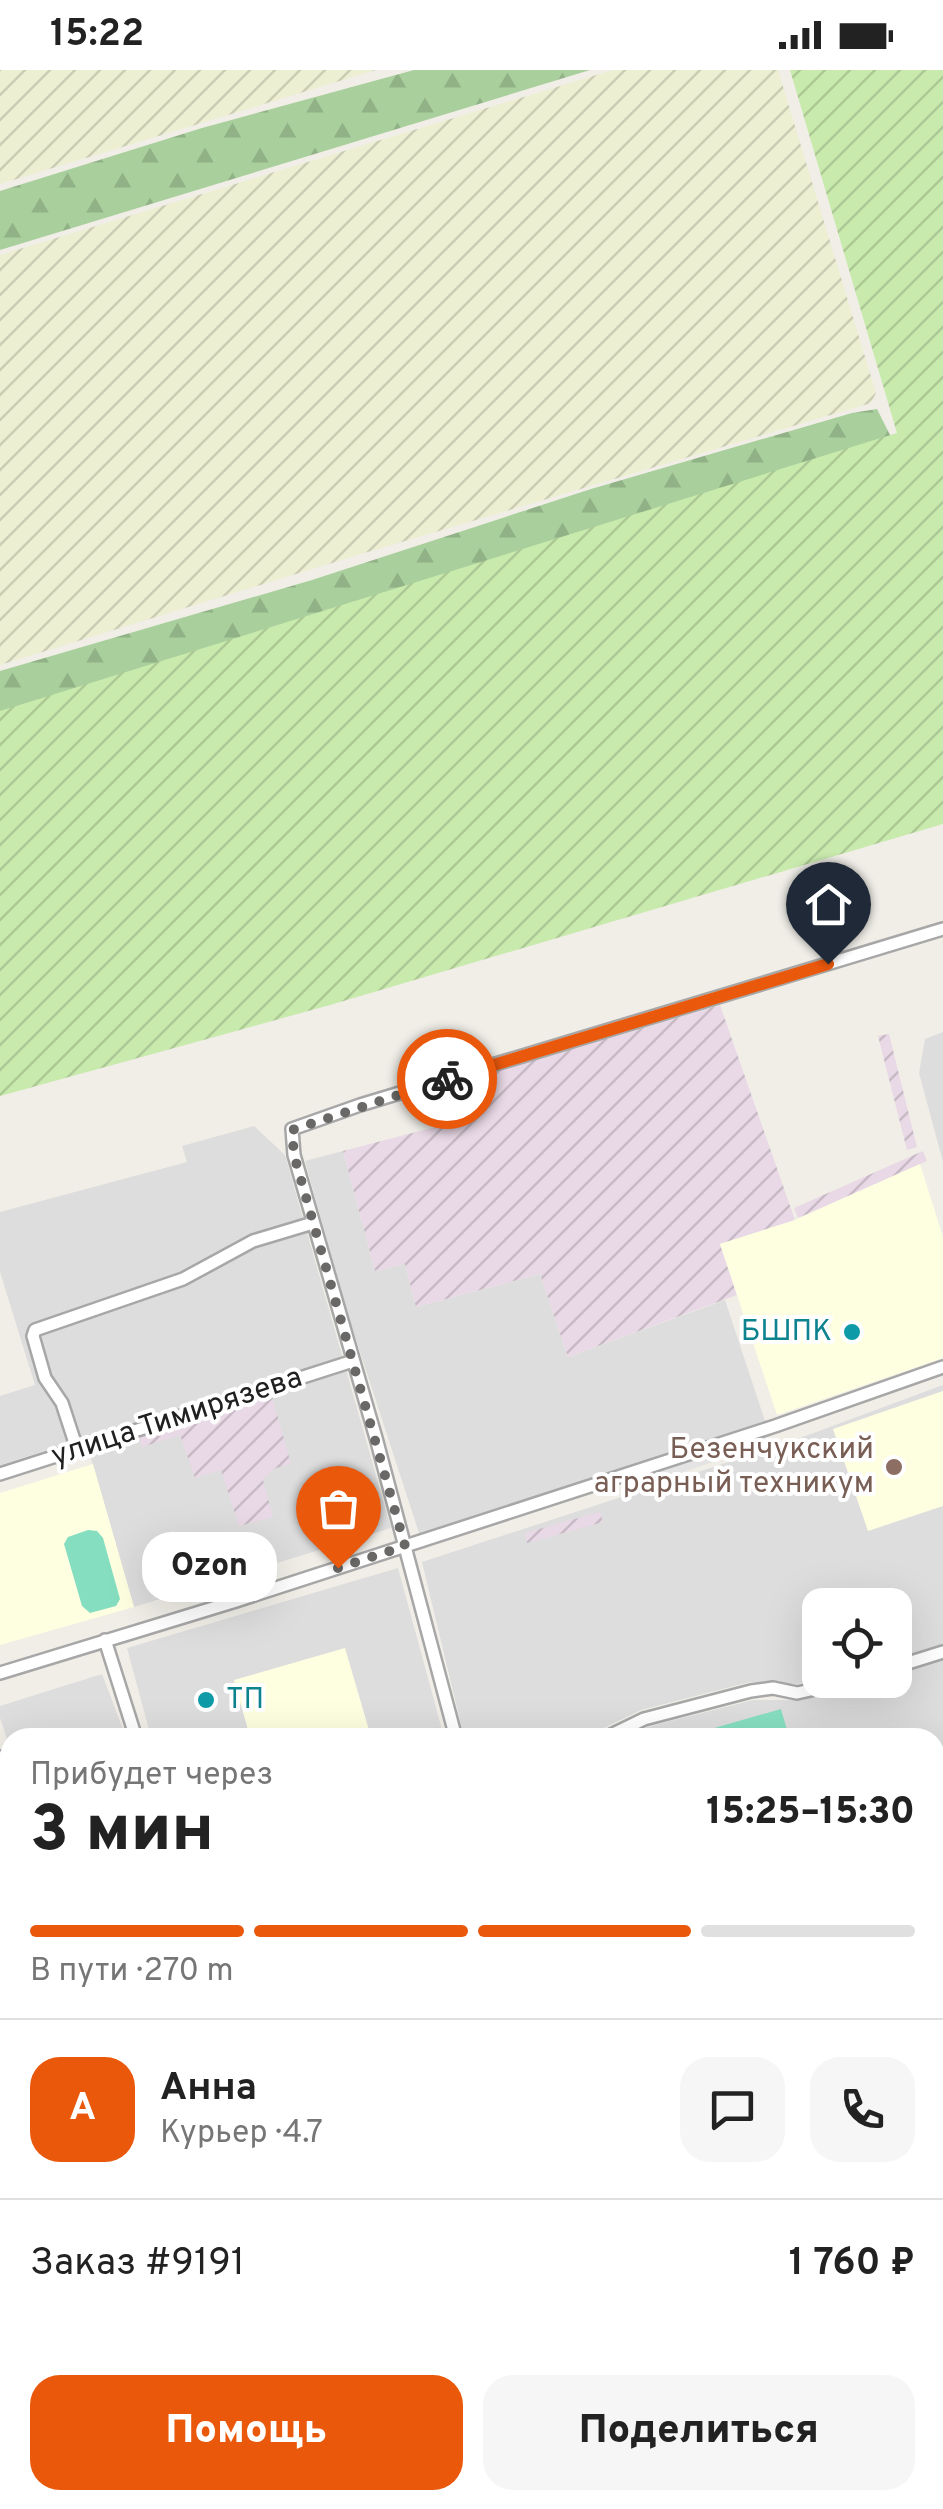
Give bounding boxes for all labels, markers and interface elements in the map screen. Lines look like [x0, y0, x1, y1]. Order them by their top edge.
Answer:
text: 15:22 [50, 11, 144, 60]
pin [786, 862, 871, 965]
icon: home [801, 877, 856, 932]
courier [397, 1029, 497, 1129]
icon: bike [420, 1052, 475, 1107]
place label: БШПК [741, 1314, 832, 1351]
marker: БШПК [841, 1321, 863, 1343]
street label: улица Тимирязева [47, 1360, 307, 1476]
place label: Безенчукский аграрный техникум [594, 1432, 874, 1503]
marker: Безенчукский аграрный техникум [883, 1456, 905, 1478]
pin [296, 1466, 381, 1569]
icon: bag [311, 1481, 366, 1536]
callout: Ozon [143, 1533, 278, 1603]
text: Ozon [171, 1547, 248, 1587]
map controls [802, 1588, 912, 1698]
button: locate [802, 1588, 912, 1698]
place label: ТП [226, 1682, 264, 1719]
marker: ТП [195, 1689, 217, 1711]
text: Прибудет через [30, 1756, 273, 1796]
text: 15:25–15:30 [706, 1789, 915, 1838]
text: 3 мин [30, 1792, 214, 1874]
text: В пути · 270 m [30, 1952, 234, 1992]
button: chat [680, 2057, 785, 2162]
button: phone [810, 2057, 915, 2162]
text: Анна [160, 2065, 257, 2114]
text: А [69, 2085, 96, 2134]
text: Курьер · 4.7 [160, 2114, 323, 2154]
text: Заказ #9191 [30, 2240, 245, 2289]
text: 1 760 ₽ [789, 2240, 915, 2289]
button: Помощь [30, 2375, 463, 2490]
button: Поделиться [483, 2375, 915, 2490]

